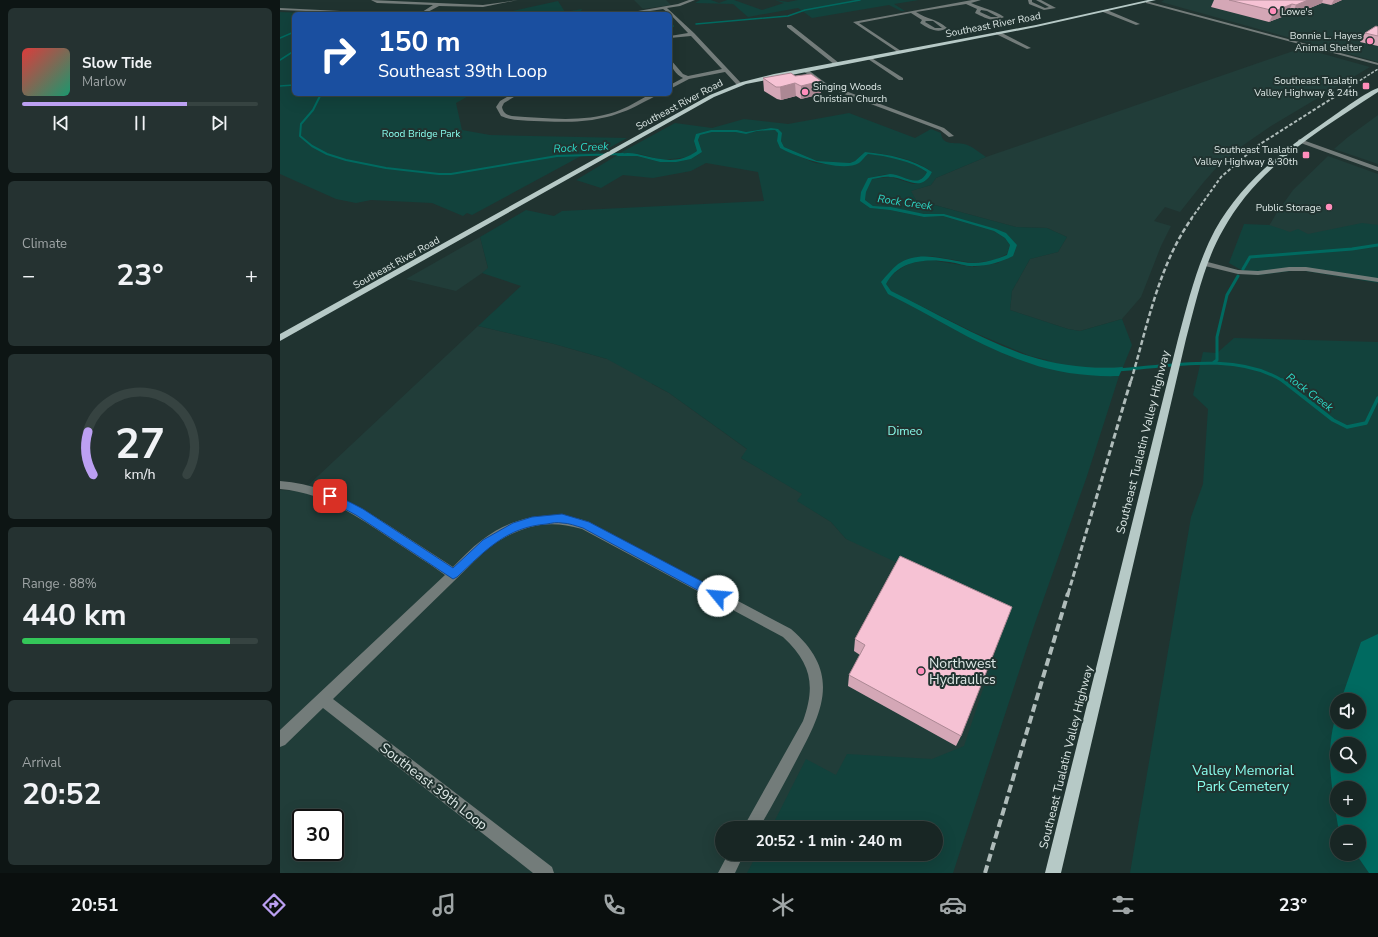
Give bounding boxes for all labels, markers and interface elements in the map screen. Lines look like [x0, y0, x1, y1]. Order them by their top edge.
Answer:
place label: Lowe's [1281, 5, 1313, 19]
marker: Lowe's [1268, 6, 1278, 16]
street label: Southeast River Road [944, 9, 1042, 41]
text: 150 m [378, 23, 461, 61]
icon: right [312, 28, 364, 80]
place label: Bonnie L. Hayes Animal Shelter [1290, 29, 1362, 55]
marker: Bonnie L. Hayes Animal Shelter [1365, 36, 1375, 46]
text: Slow Tide [82, 53, 152, 73]
text: Southeast 39th Loop [378, 59, 547, 83]
text: Marlow [82, 73, 127, 91]
place label: Southeast Tualatin Valley Highway & 24th [1253, 74, 1358, 100]
street label: Southeast River Road [633, 76, 726, 134]
place label: Singing Woods Christian Church [813, 80, 887, 106]
marker: Southeast Tualatin Valley Highway & 24th [1361, 81, 1371, 91]
marker: Singing Woods Christian Church [800, 87, 810, 97]
icon: previous [50, 112, 72, 134]
icon: pause [129, 112, 151, 134]
icon: next [208, 112, 230, 134]
park label: Rood Bridge Park [382, 127, 461, 141]
water label: Rock Creek [553, 139, 609, 156]
place label: Southeast Tualatin Valley Highway & 30th [1193, 143, 1298, 169]
marker: Southeast Tualatin Valley Highway & 30th [1301, 150, 1311, 160]
water label: Rock Creek [877, 191, 934, 214]
place label: Public Storage [1256, 201, 1321, 215]
marker: Public Storage [1324, 202, 1334, 212]
street label: Southeast River Road [351, 233, 442, 292]
text: Climate [22, 235, 67, 253]
text: 23° [116, 255, 164, 296]
text: − [22, 261, 35, 291]
text: + [245, 261, 258, 291]
street label: Southeast Tualatin Valley Highway [1112, 348, 1174, 535]
water label: Rock Creek [1283, 370, 1337, 415]
text: 27 [115, 415, 165, 472]
park label: Dimeo [887, 423, 923, 439]
text: km/h [124, 464, 156, 483]
pin [313, 479, 347, 513]
icon: arrive [319, 485, 341, 507]
text: Range · 88% [22, 575, 97, 593]
position arrow [697, 575, 739, 617]
text: 440 km [22, 595, 127, 636]
place label: Northwest Hydraulics [929, 654, 996, 689]
street label: Southeast Tualatin Valley Highway [1035, 663, 1097, 850]
marker: Northwest Hydraulics [916, 666, 926, 676]
map controls [1330, 693, 1366, 861]
button: sound [1330, 693, 1366, 729]
button: search [1330, 737, 1366, 773]
street label: Southeast 39th Loop [376, 738, 491, 834]
text: Arrival [22, 754, 61, 772]
park label: Valley Memorial Park Cemetery [1191, 761, 1295, 796]
text: 20:52 [22, 774, 101, 815]
button: + [1330, 781, 1366, 817]
speed limit sign: 30 [292, 809, 344, 861]
button: − [1330, 825, 1366, 861]
text: 20:52 · 1 min · 240 m [756, 831, 902, 851]
icon: directions [260, 891, 288, 919]
icon: music [430, 891, 458, 919]
icon: phone [600, 891, 628, 919]
icon: climate [769, 891, 797, 919]
icon: car [939, 891, 967, 919]
icon: filters [1109, 891, 1137, 919]
text: 20:51 [71, 893, 119, 917]
text: 23° [1279, 893, 1307, 917]

